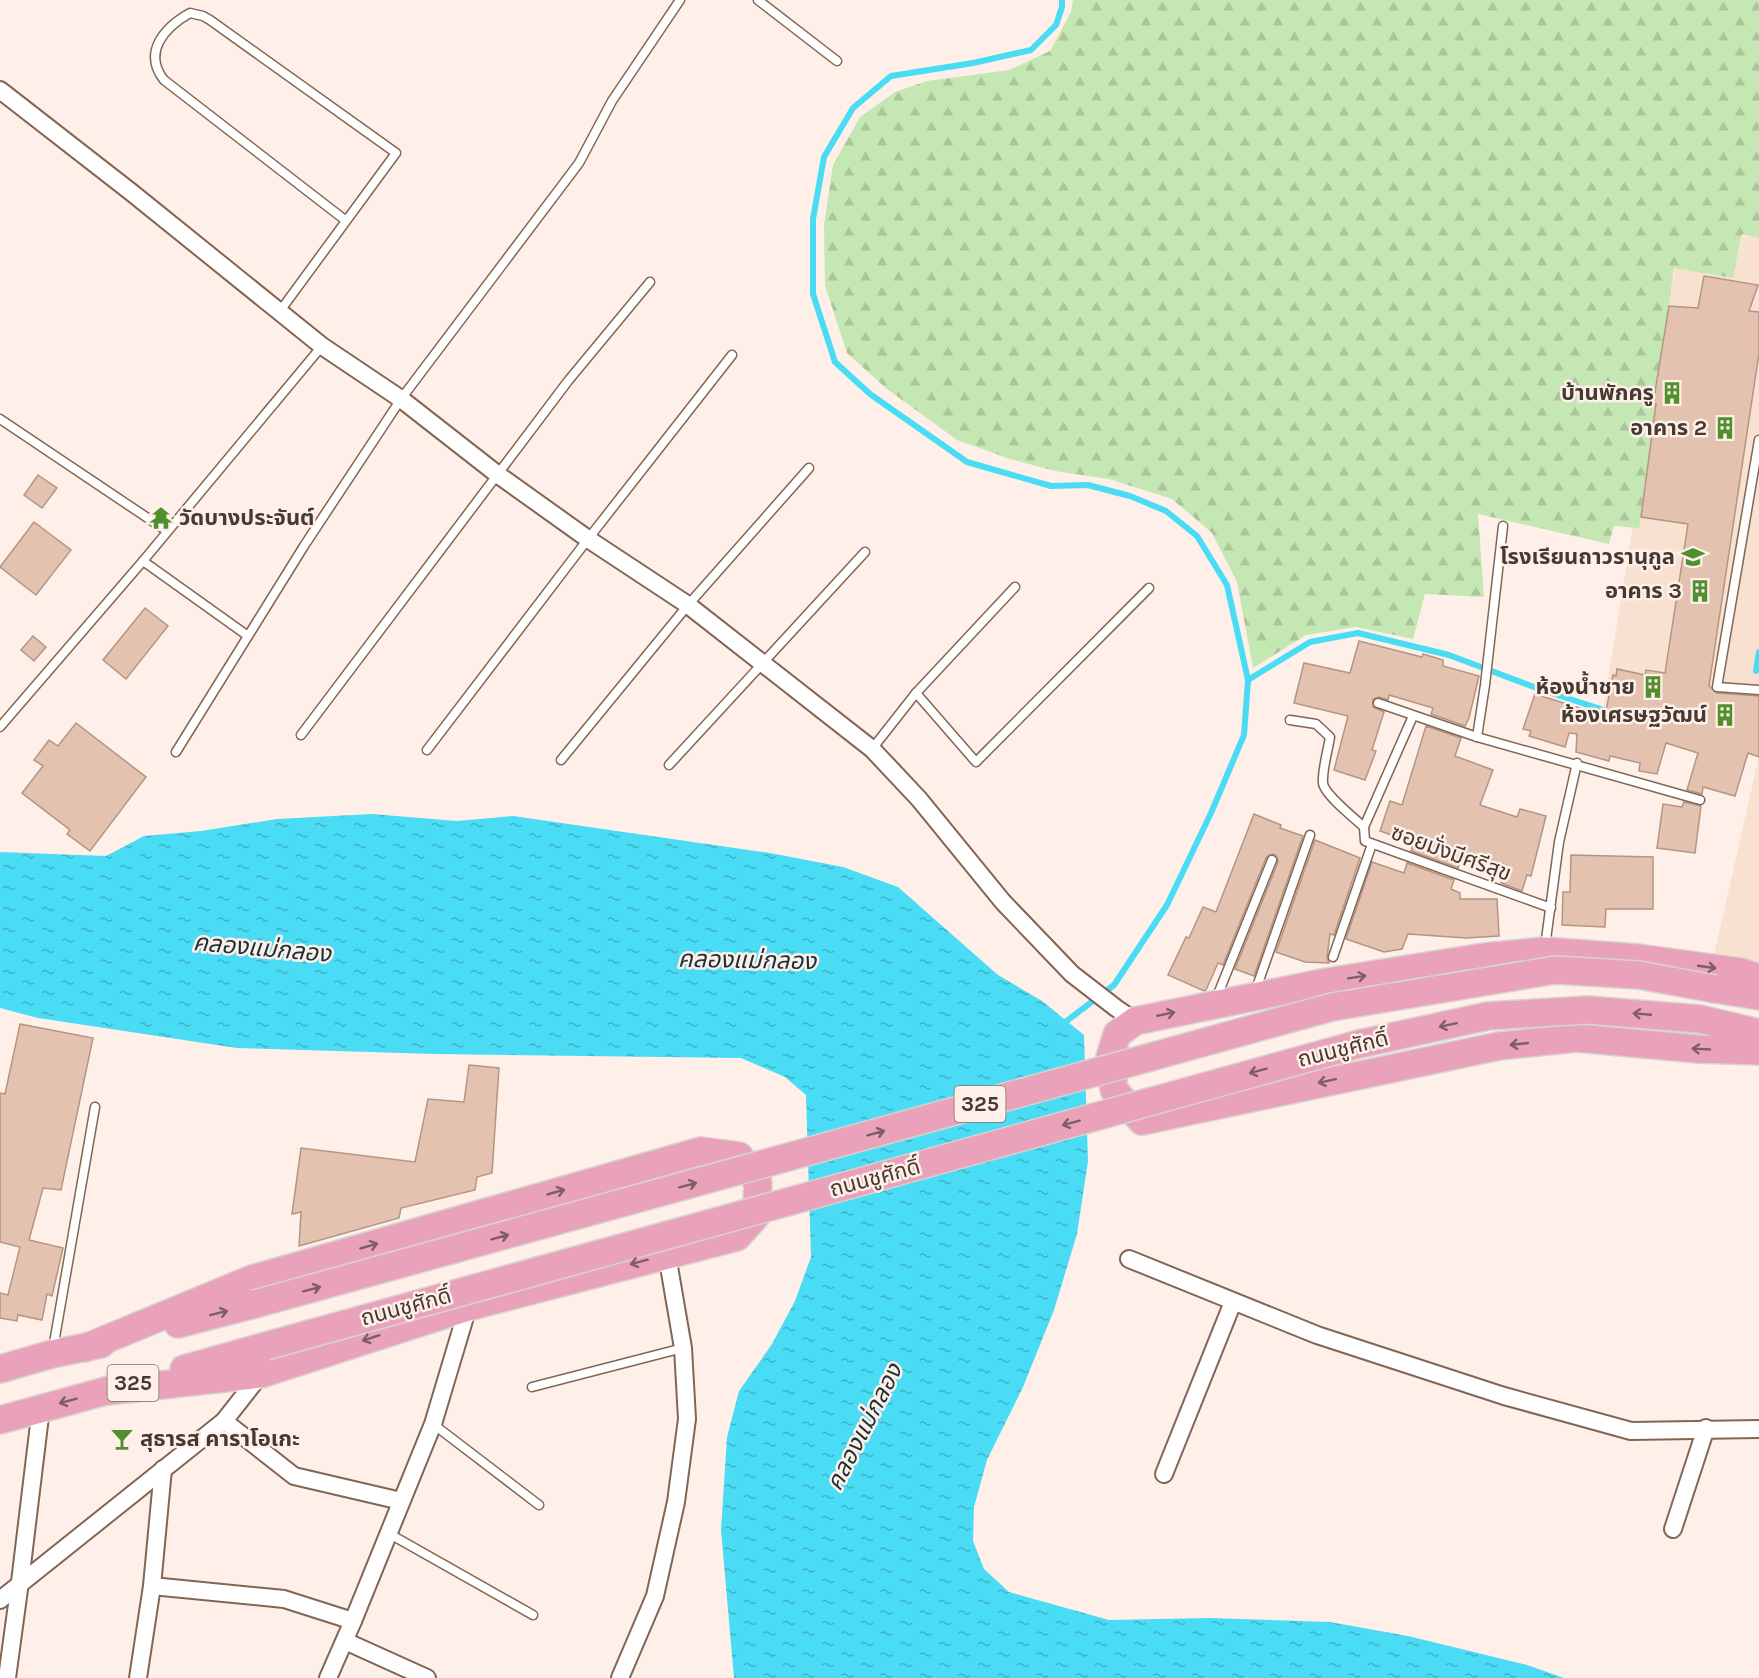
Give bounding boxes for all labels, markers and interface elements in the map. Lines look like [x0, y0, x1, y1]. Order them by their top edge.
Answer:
place label: บ้านพักครู [1561, 380, 1654, 406]
building icon: บ้านพักครู [1659, 380, 1685, 406]
place label: อาคาร 2 [1630, 415, 1707, 441]
building icon: อาคาร 2 [1712, 415, 1738, 441]
temple icon: วัดบางประจันต์ [148, 505, 174, 531]
place label: วัดบางประจันต์ [179, 505, 314, 531]
place label: โรงเรียนถาวรานุกูล [1500, 544, 1675, 570]
school or university icon: โรงเรียนถาวรานุกูล [1680, 544, 1706, 570]
place label: อาคาร 3 [1605, 578, 1682, 604]
building icon: อาคาร 3 [1687, 578, 1713, 604]
place label: ห้องน้ำชาย [1535, 671, 1635, 700]
building icon: ห้องน้ำชาย [1640, 674, 1666, 700]
place label: ห้องเศรษฐวัฒน์ [1561, 702, 1707, 728]
building icon: ห้องเศรษฐวัฒน์ [1712, 702, 1738, 728]
street label: ซอยมั่งมีศรีสุข [1387, 818, 1515, 887]
water label: คลองแม่กลอง [192, 928, 333, 968]
water label: คลองแม่กลอง [678, 945, 817, 975]
one-way arrow [1697, 962, 1716, 973]
one-way arrow [1347, 972, 1366, 983]
one-way arrow [1155, 1008, 1175, 1019]
one-way arrow [1632, 1008, 1652, 1019]
one-way arrow [1439, 1020, 1458, 1031]
street label: ถนนชูศักดิ์ [1295, 1024, 1391, 1073]
one-way arrow [1509, 1039, 1529, 1050]
one-way arrow [1691, 1043, 1711, 1054]
one-way arrow [1249, 1066, 1268, 1078]
one-way arrow [1318, 1076, 1338, 1087]
road number: 325 [954, 1086, 1006, 1122]
one-way arrow [1061, 1118, 1080, 1130]
one-way arrow [866, 1127, 885, 1138]
street label: ถนนชูศักดิ์ [827, 1153, 923, 1203]
one-way arrow [678, 1179, 697, 1190]
one-way arrow [546, 1186, 565, 1198]
one-way arrow [490, 1231, 509, 1242]
one-way arrow [359, 1240, 378, 1251]
one-way arrow [630, 1257, 649, 1269]
one-way arrow [302, 1282, 321, 1294]
street label: ถนนชูศักดิ์ [358, 1282, 454, 1332]
one-way arrow [210, 1307, 229, 1319]
one-way arrow [362, 1333, 381, 1344]
water label: คลองแม่กลอง [820, 1358, 908, 1495]
road number: 325 [108, 1365, 158, 1401]
one-way arrow [59, 1396, 78, 1407]
bar icon: สุธารส คาราโอเกะ [109, 1426, 135, 1452]
place label: สุธารส คาราโอเกะ [140, 1426, 300, 1452]

